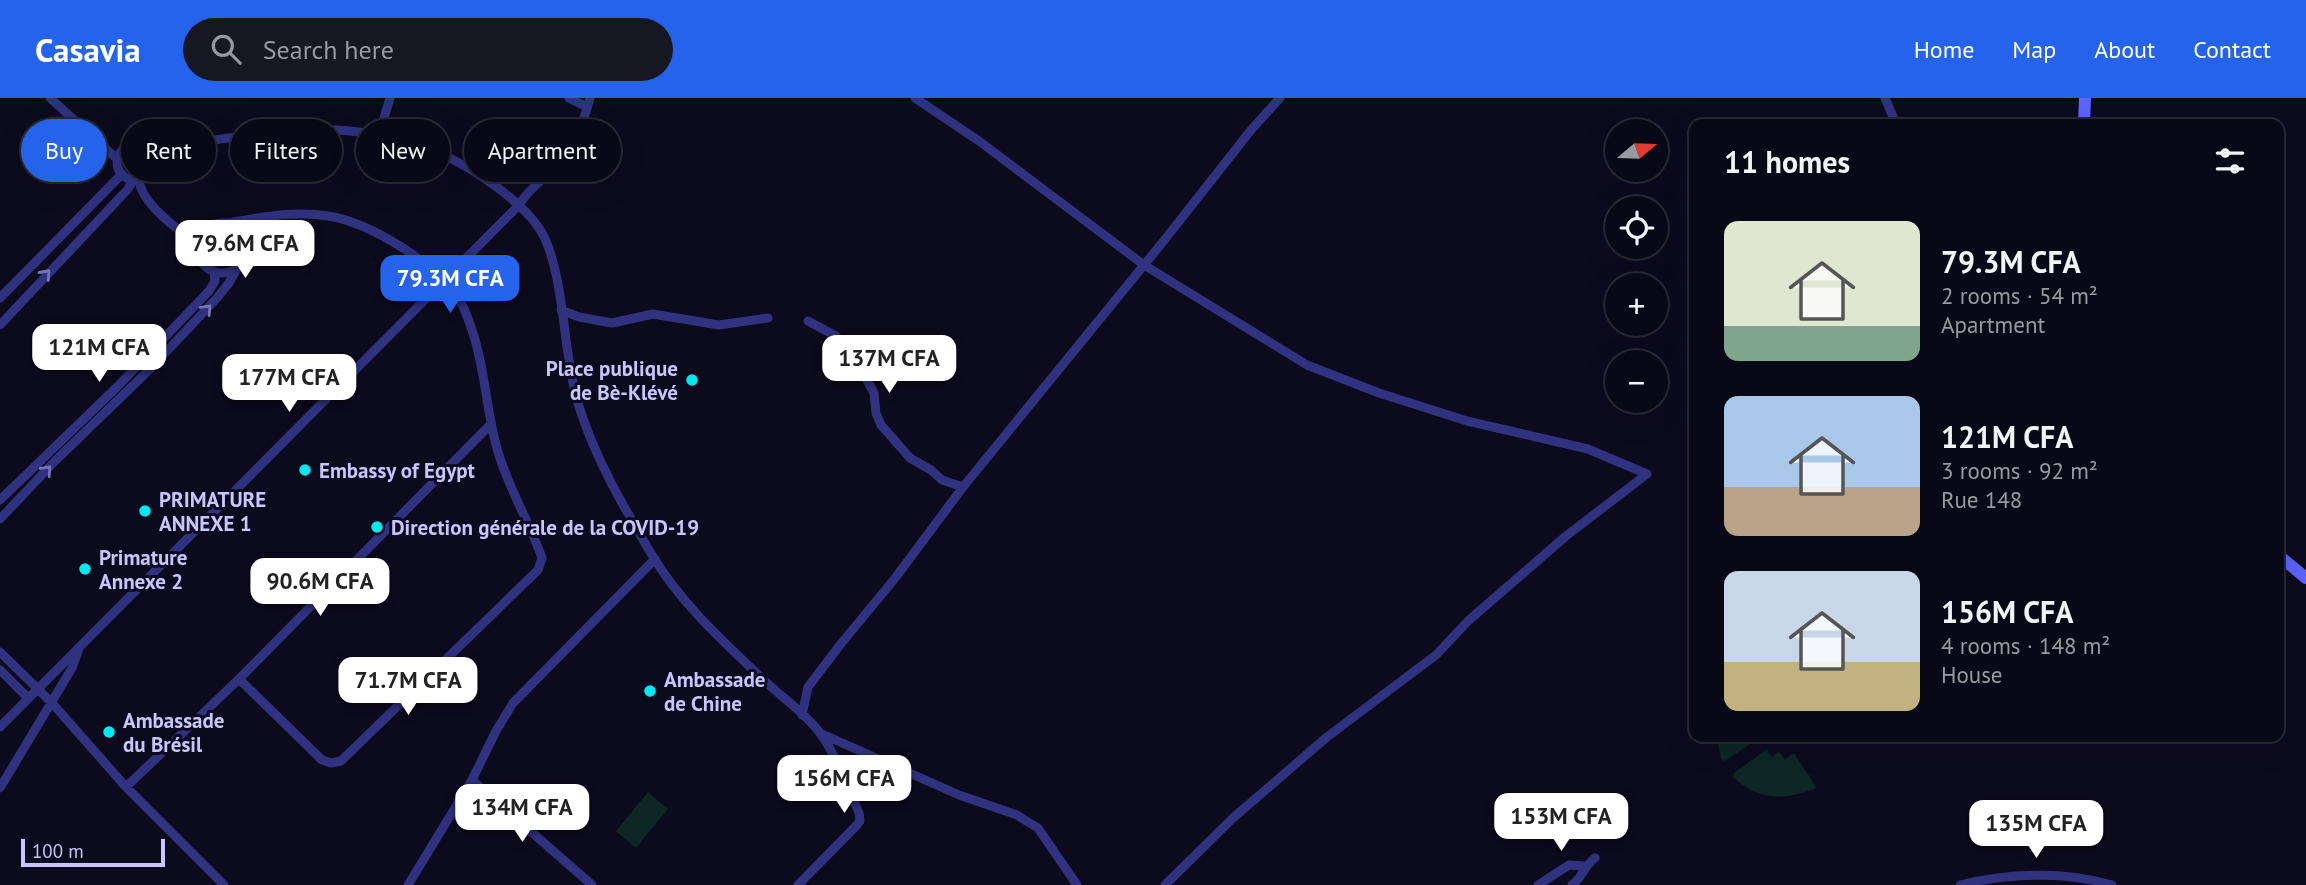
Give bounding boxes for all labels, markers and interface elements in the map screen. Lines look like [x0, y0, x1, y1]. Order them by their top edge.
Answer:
search box [183, 18, 673, 81]
text: Casavia [35, 28, 141, 71]
icon: search [207, 30, 245, 68]
text: Search here [263, 33, 394, 66]
text: Home [1914, 34, 1974, 65]
text: Map [2012, 34, 2056, 65]
text: About [2094, 34, 2155, 65]
text: Contact [2193, 34, 2271, 65]
chip: Buy [21, 119, 107, 182]
chip: Rent [121, 119, 216, 182]
chip: Filters [230, 119, 342, 182]
chip: New [356, 119, 450, 182]
chip: Apartment [464, 119, 621, 182]
north arrow [1605, 119, 1668, 182]
map controls [1605, 119, 1668, 413]
text: 11 homes [1724, 142, 1850, 181]
icon: filters [2211, 142, 2249, 180]
button: locate [1605, 196, 1668, 259]
pin: 79.6M CFA [165, 220, 325, 280]
text: 79.6M CFA [191, 228, 299, 257]
text: 79.3M CFA [1941, 242, 2081, 281]
icon: home [1780, 249, 1864, 333]
pin: 79.3M CFA [370, 256, 530, 315]
text: 79.3M CFA [396, 263, 504, 292]
one-way arrow [38, 270, 50, 283]
button: + [1605, 273, 1668, 336]
text: 2 rooms · 54 m² [1941, 281, 2098, 310]
one-way arrow [199, 304, 212, 317]
text: Apartment [1941, 310, 2045, 339]
pin: 121M CFA [27, 324, 171, 384]
text: 121M CFA [48, 332, 150, 361]
pin: 137M CFA [817, 336, 961, 395]
text: 137M CFA [838, 343, 940, 372]
button: − [1605, 350, 1668, 413]
pin: 177M CFA [217, 354, 361, 414]
place label: Place publique de Bè-Klévé [546, 355, 678, 406]
text: 177M CFA [238, 362, 340, 391]
marker: Place publique de Bè-Klévé [684, 372, 700, 388]
text: 121M CFA [1941, 417, 2073, 456]
icon: home [1780, 424, 1864, 508]
text: 3 rooms · 92 m² [1941, 456, 2098, 485]
place label: Embassy of Egypt [319, 457, 476, 484]
marker: Embassy of Egypt [297, 462, 313, 478]
one-way arrow [39, 465, 51, 478]
text: Rue 148 [1941, 485, 2022, 514]
place label: PRIMATURE ANNEXE 1 [159, 486, 266, 537]
marker: PRIMATURE ANNEXE 1 [137, 503, 153, 519]
place label: Direction générale de la COVID-19 [391, 514, 699, 541]
marker: Direction générale de la COVID-19 [369, 519, 385, 535]
place label: Primature Annexe 2 [99, 544, 187, 595]
pin: 90.6M CFA [240, 559, 400, 618]
marker: Primature Annexe 2 [77, 561, 93, 577]
text: 90.6M CFA [266, 566, 374, 595]
text: 156M CFA [1941, 592, 2073, 631]
icon: home [1780, 599, 1864, 683]
text: 4 rooms · 148 m² [1941, 631, 2110, 660]
pin: 71.7M CFA [328, 658, 488, 717]
text: House [1941, 660, 2003, 689]
text: 71.7M CFA [354, 665, 462, 694]
place label: Ambassade de Chine [664, 666, 765, 717]
marker: Ambassade de Chine [642, 683, 658, 699]
place label: Ambassade du Brésil [123, 707, 224, 758]
marker: Ambassade du Brésil [101, 724, 117, 740]
pin: 156M CFA [772, 756, 916, 815]
text: 156M CFA [793, 763, 895, 792]
pin: 134M CFA [450, 784, 594, 844]
text: 134M CFA [471, 792, 573, 821]
pin: 153M CFA [1489, 794, 1633, 853]
pin: 135M CFA [1964, 800, 2108, 860]
text: 153M CFA [1510, 801, 1612, 830]
text: 135M CFA [1985, 808, 2087, 837]
scale bar [21, 836, 164, 868]
text: 100 m [32, 839, 84, 863]

